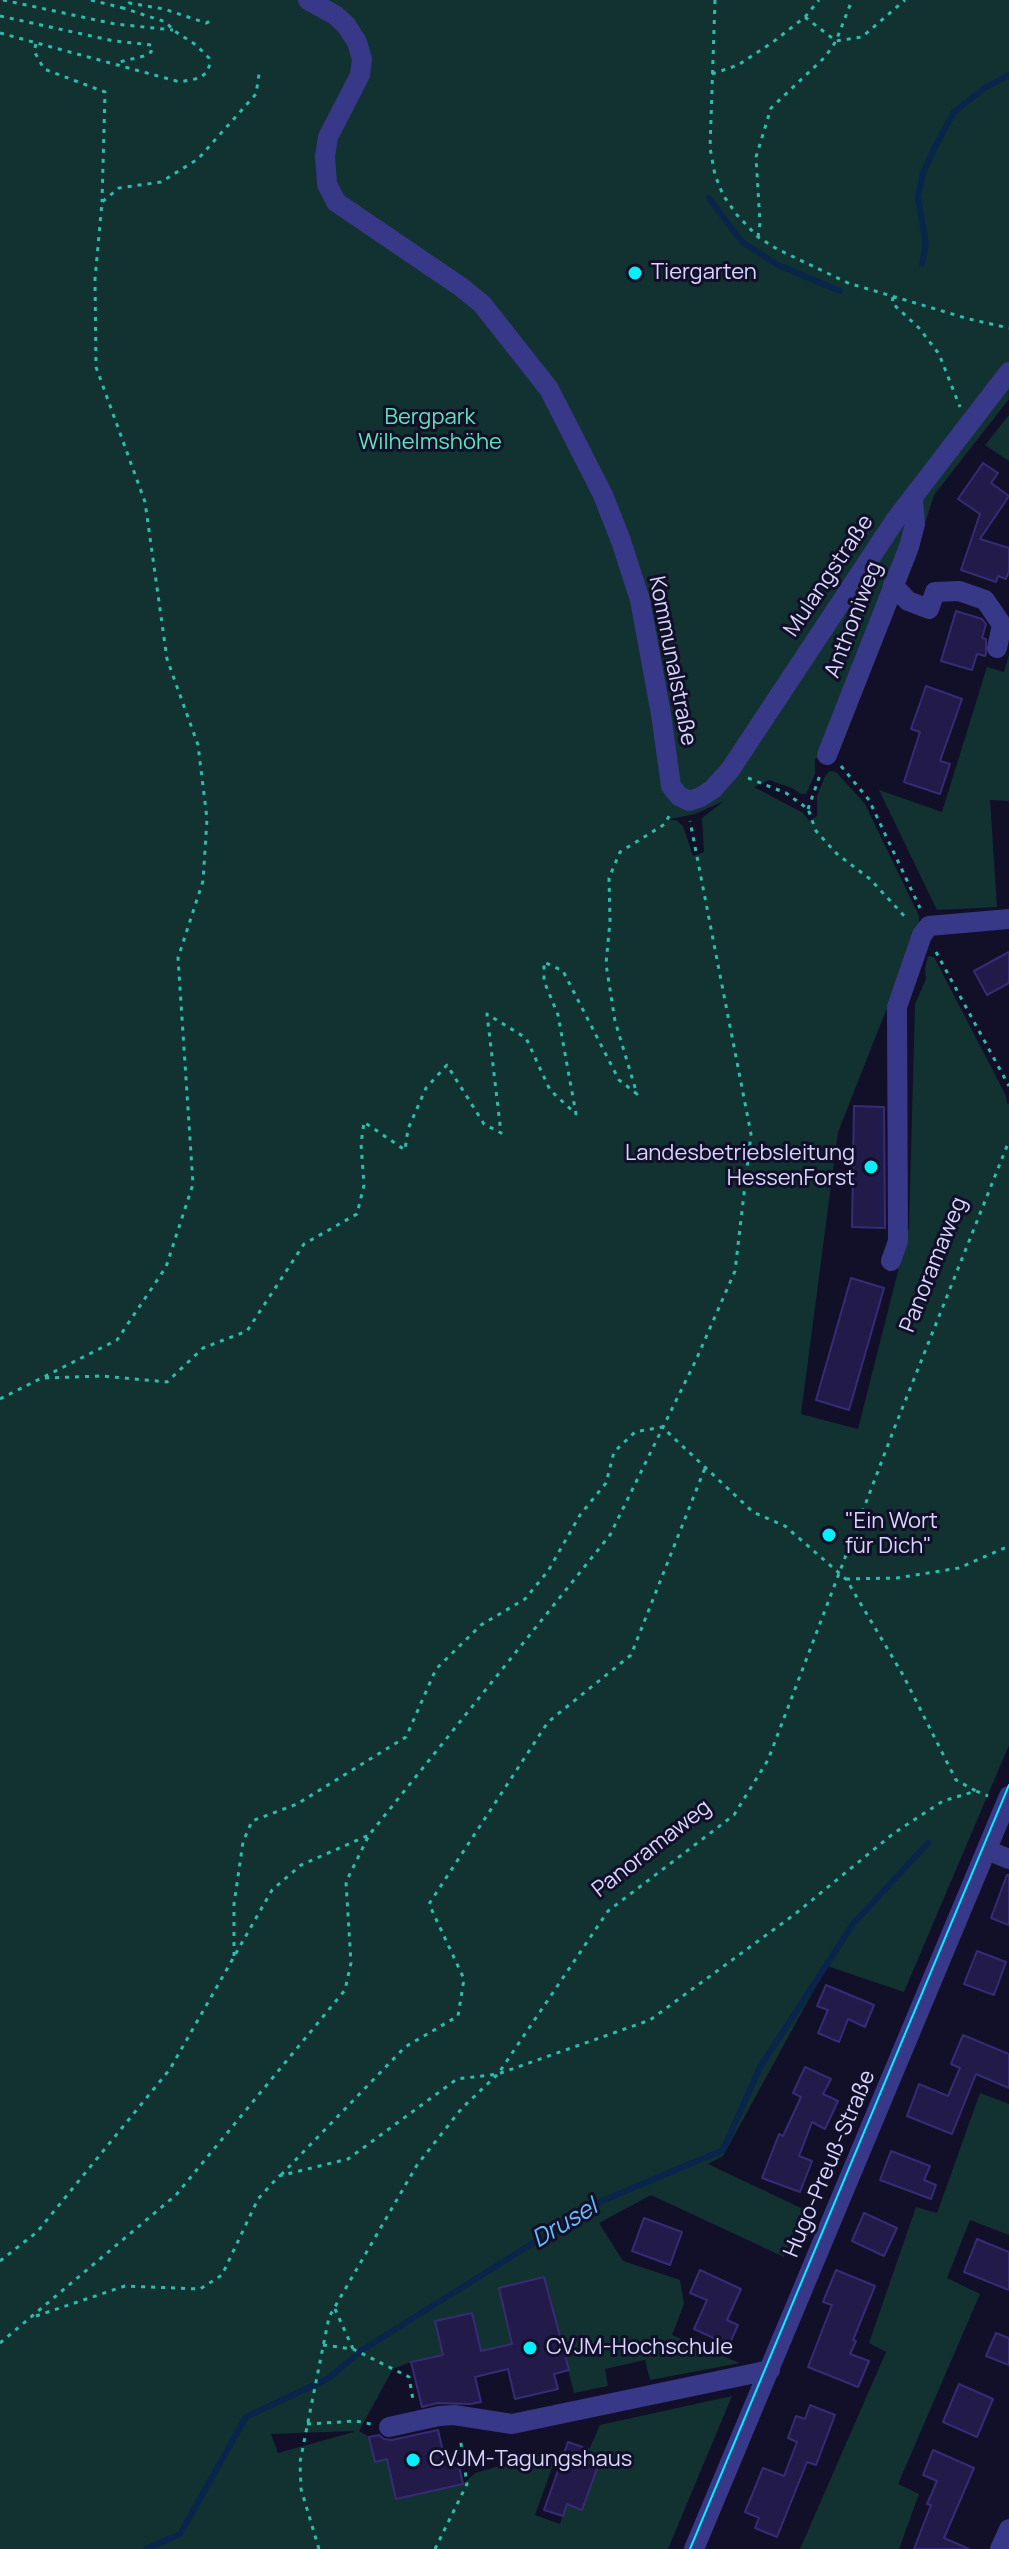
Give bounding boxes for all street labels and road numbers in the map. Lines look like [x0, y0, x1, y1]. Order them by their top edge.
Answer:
street label: Mulangstraße [779, 510, 879, 642]
street label: Anthoniweg [820, 558, 888, 682]
street label: Kommunalstraße [643, 574, 701, 748]
street label: Panoramaweg [895, 1194, 973, 1336]
street label: Panoramaweg [587, 1794, 717, 1904]
street label: Hugo-Preuß-Straße [779, 2066, 881, 2262]

